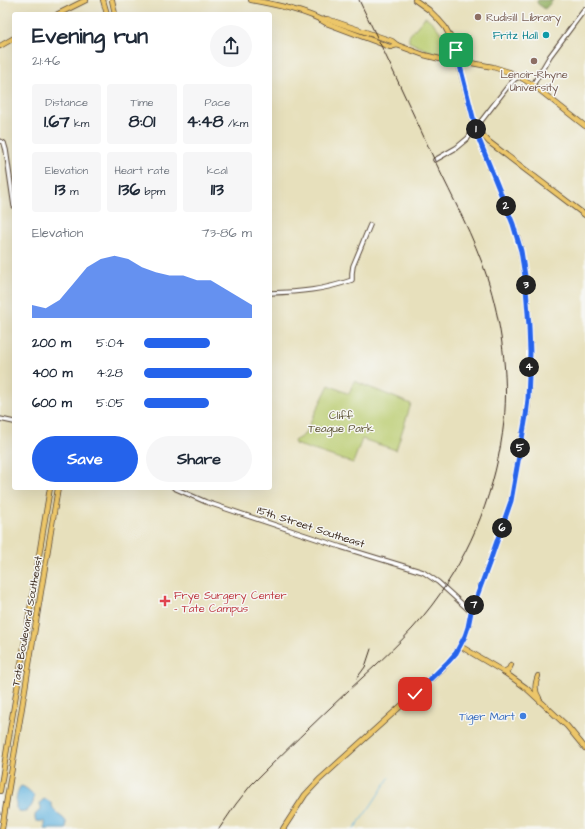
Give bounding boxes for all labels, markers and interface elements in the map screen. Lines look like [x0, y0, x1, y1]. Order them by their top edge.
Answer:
place label: Rudisill Library [486, 10, 561, 26]
marker: Rudisill Library [473, 12, 483, 22]
text: Evening run [32, 21, 148, 52]
button: share [210, 25, 252, 67]
place label: Fritz Hall [493, 28, 538, 43]
marker: Fritz Hall [541, 30, 551, 40]
pin [439, 33, 473, 67]
icon: arrive [445, 39, 467, 61]
text: 21:46 [32, 52, 60, 70]
marker: Lenoir-Rhyne University [529, 56, 539, 66]
place label: Lenoir-Rhyne University [500, 67, 568, 96]
text: Distance [45, 95, 88, 110]
text: Time [130, 95, 154, 110]
text: Pace [205, 95, 230, 110]
text: 1.67 [44, 110, 70, 134]
text: 8:01 [129, 110, 155, 134]
text: 4:48 [186, 110, 223, 134]
text: km [70, 116, 89, 131]
text: /km [223, 116, 248, 131]
pin: 1 [466, 119, 486, 139]
text: 1 [475, 121, 477, 136]
text: Elevation [45, 163, 88, 178]
text: Heart rate [114, 163, 170, 178]
text: kcal [207, 163, 228, 178]
text: 13 [55, 178, 66, 202]
text: 136 [119, 178, 140, 202]
text: 113 [211, 178, 224, 202]
text: m [66, 184, 79, 199]
text: bpm [140, 184, 165, 199]
pin: 2 [496, 196, 516, 216]
text: 2 [503, 198, 509, 213]
text: Elevation [32, 224, 83, 242]
text: 73–86 m [201, 224, 252, 242]
pin: 3 [516, 275, 536, 295]
text: 3 [523, 277, 529, 292]
text: 200 m [32, 334, 71, 352]
text: 5:04 [96, 334, 124, 352]
pin: 4 [519, 357, 539, 377]
text: 4 [525, 359, 533, 374]
text: 400 m [32, 364, 73, 382]
text: 4:28 [96, 364, 123, 382]
text: 600 m [32, 394, 72, 412]
text: 5:05 [96, 394, 125, 412]
park label: Cliff Teague Park [308, 408, 374, 437]
button: Save [32, 436, 138, 482]
button: Share [146, 436, 252, 482]
pin: 5 [510, 438, 530, 458]
text: 5 [516, 440, 524, 455]
street label: 15th Street Southeast [255, 503, 367, 552]
pin: 6 [492, 518, 512, 538]
text: 6 [499, 520, 505, 535]
street label: Tate Boulevard Southeast [8, 554, 46, 687]
place label: Frye Surgery Center - Tate Campus [174, 588, 287, 616]
marker: Frye Surgery Center - Tate Campus [159, 595, 171, 607]
pin: 7 [464, 595, 484, 615]
text: 7 [471, 597, 477, 612]
pin [398, 677, 432, 711]
icon: check [404, 683, 426, 705]
place label: Tiger Mart [459, 709, 516, 725]
marker: Tiger Mart [518, 711, 528, 721]

